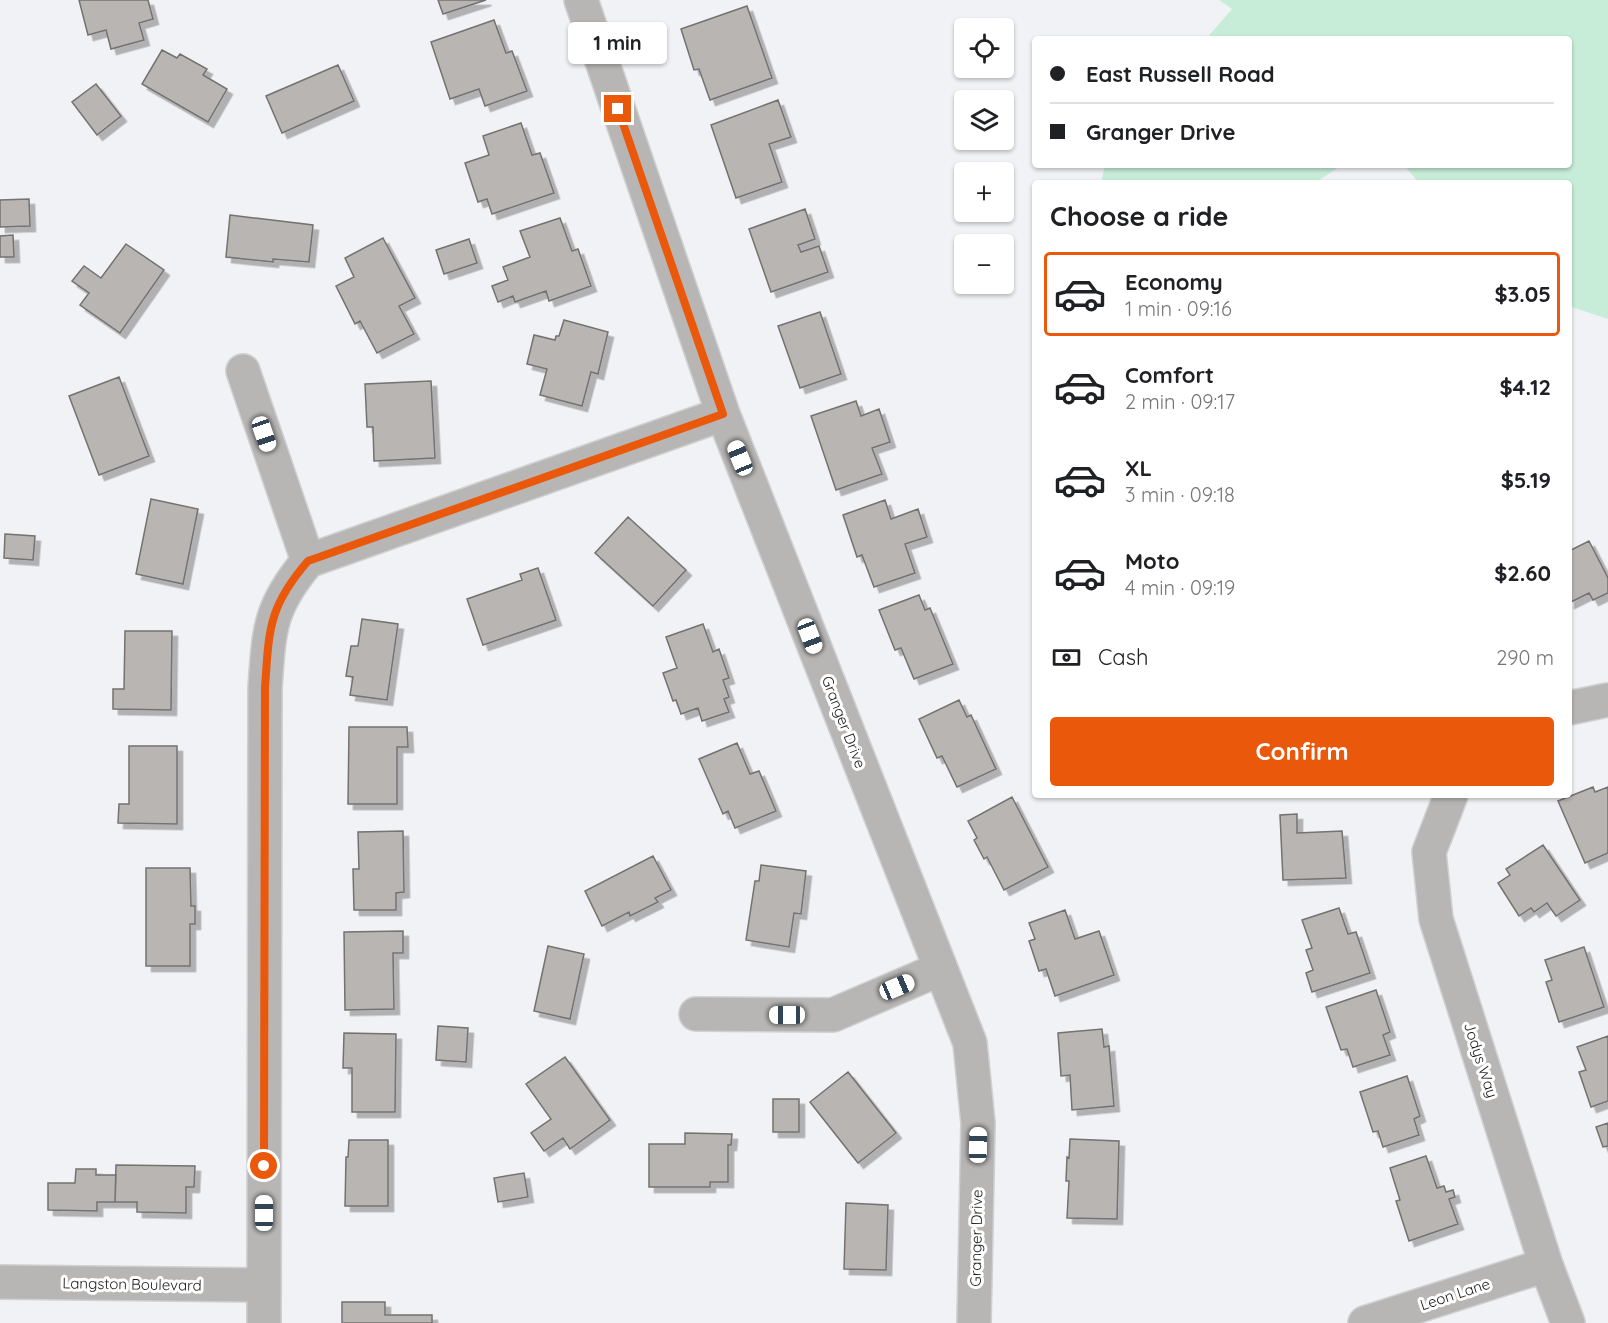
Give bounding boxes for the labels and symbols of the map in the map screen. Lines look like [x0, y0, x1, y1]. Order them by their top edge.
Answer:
callout: 1 min [568, 22, 668, 64]
route end [604, 95, 631, 122]
car [250, 414, 278, 454]
car [725, 438, 755, 478]
car [795, 616, 825, 656]
street label: Granger Drive [818, 673, 870, 771]
car [877, 972, 917, 1002]
car [769, 1006, 805, 1024]
street label: Jodys Way [1460, 1020, 1502, 1100]
car [969, 1127, 987, 1163]
route start [250, 1152, 277, 1179]
street label: Granger Drive [966, 1189, 986, 1287]
car [255, 1195, 273, 1231]
street label: Langston Boulevard [62, 1273, 202, 1295]
street label: Leon Lane [1418, 1274, 1492, 1314]

